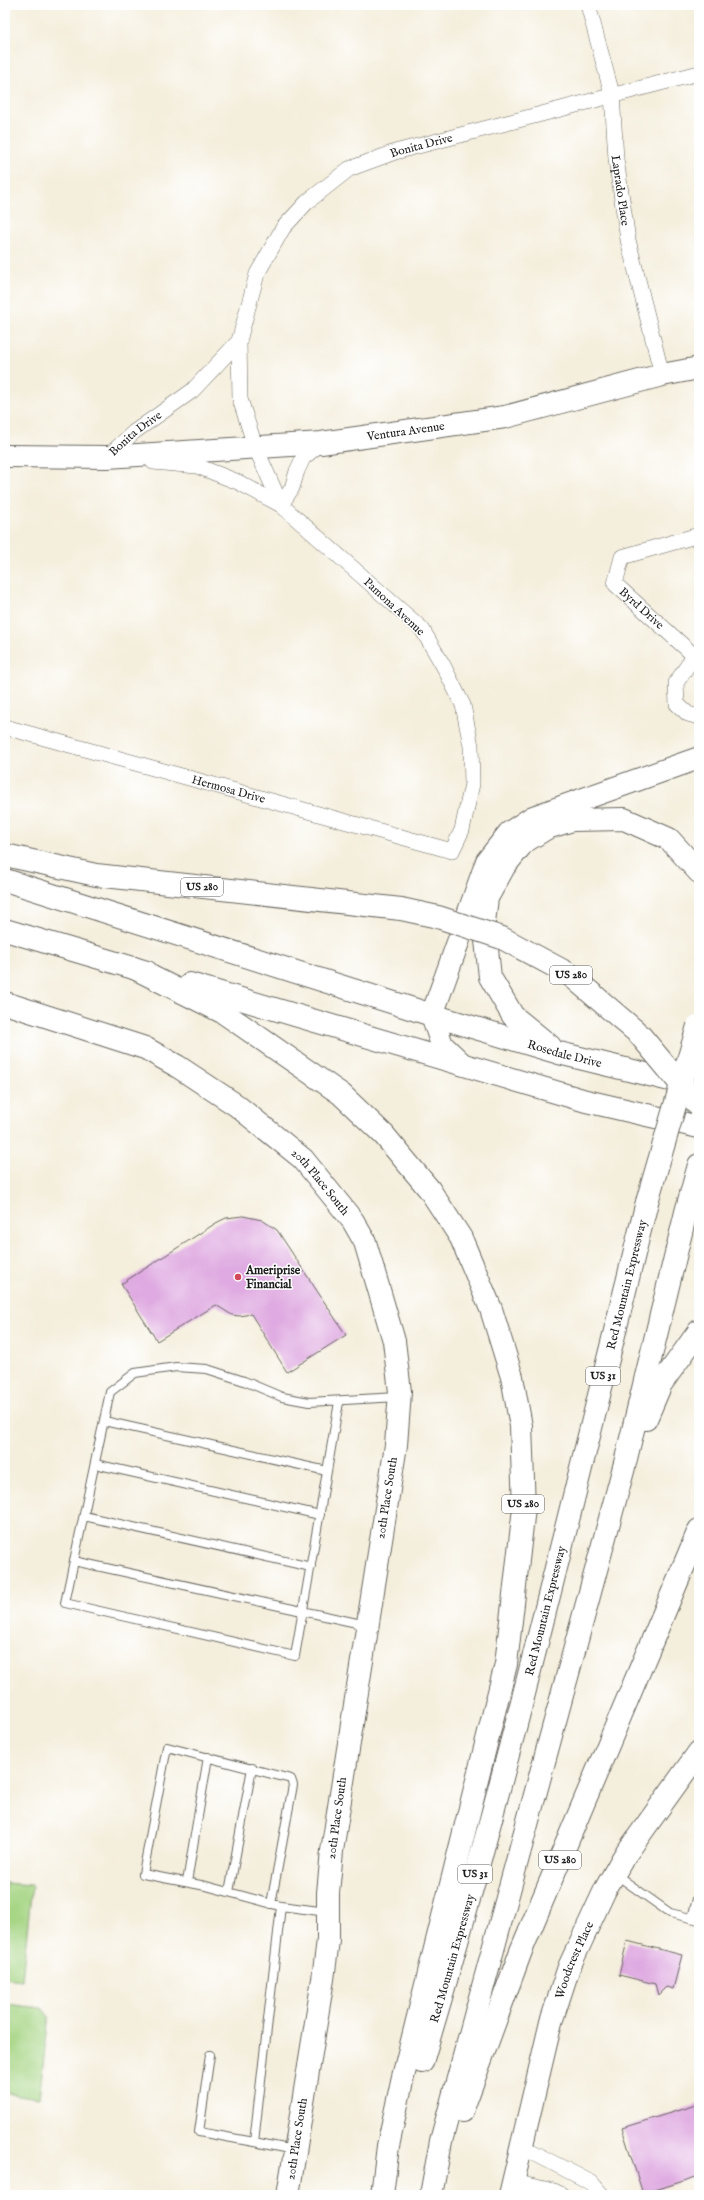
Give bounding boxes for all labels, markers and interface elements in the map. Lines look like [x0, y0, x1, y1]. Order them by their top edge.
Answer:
street label: Bonita Drive [388, 130, 455, 161]
street label: Laprado Place [608, 154, 633, 227]
street label: Bonita Drive [106, 407, 165, 459]
street label: Ventura Avenue [365, 418, 446, 444]
street label: Pamona Avenue [360, 575, 428, 640]
street label: Byrd Drive [616, 584, 668, 633]
street label: Hermosa Drive [190, 772, 268, 807]
road number: US 280 [181, 878, 223, 896]
road number: US 280 [550, 966, 592, 984]
street label: Rosedale Drive [526, 1036, 604, 1071]
street label: 20th Place South [288, 1145, 353, 1219]
street label: Red Mountain Expressway [603, 1218, 650, 1351]
place label: Ameriprise Financial [245, 1263, 301, 1292]
marker: Ameriprise Financial [233, 1272, 243, 1282]
road number: US 31 [586, 1367, 620, 1385]
street label: 20th Place South [373, 1455, 401, 1540]
road number: US 280 [502, 1495, 544, 1513]
street label: Red Mountain Expressway [522, 1544, 569, 1677]
street label: 20th Place South [324, 1775, 350, 1860]
road number: US 280 [539, 1851, 581, 1869]
road number: US 31 [458, 1865, 492, 1883]
street label: Red Mountain Expressway [427, 1892, 478, 2024]
street label: Woodcrest Place [552, 1919, 597, 2001]
street label: 20th Place South [283, 2096, 311, 2181]

